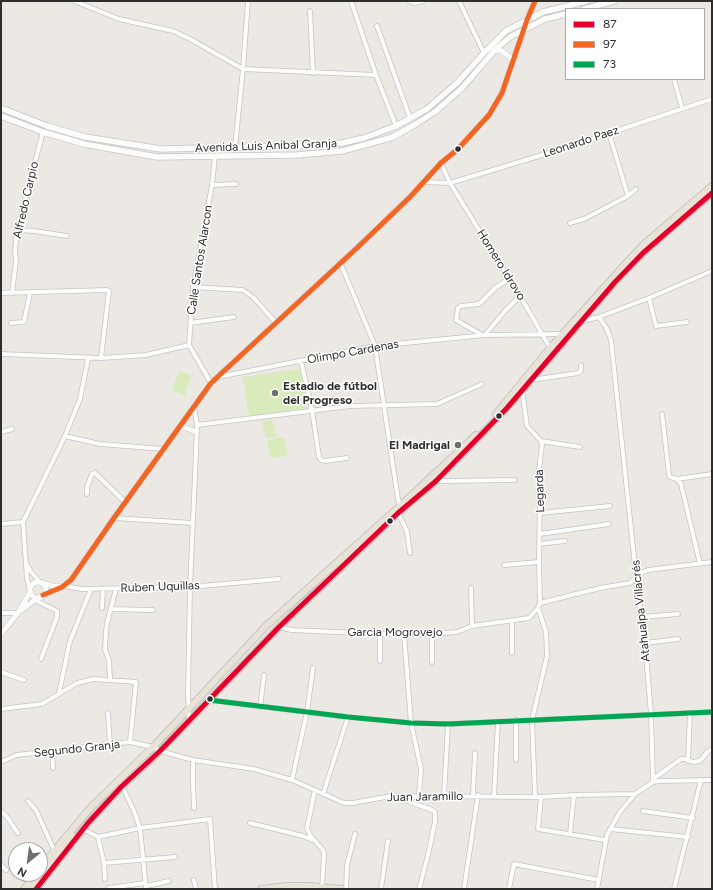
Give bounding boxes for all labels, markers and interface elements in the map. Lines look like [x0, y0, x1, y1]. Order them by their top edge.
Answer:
legend [565, 8, 705, 80]
text: 87 [603, 17, 617, 31]
text: 97 [603, 37, 616, 51]
text: 73 [603, 57, 616, 71]
street label: Leonardo Paez [541, 123, 621, 161]
street label: Avenida Luis Anibal Granja [195, 136, 337, 156]
unlabelled marker [453, 144, 463, 154]
street label: Alfredo Carpio [10, 160, 42, 240]
street label: Calle Santos Alarcon [184, 204, 216, 316]
street label: Homero Idrovo [473, 227, 529, 303]
street label: Olimpo Cardenas [306, 337, 400, 367]
place label: Estadio de fútbol del Progreso [283, 379, 377, 407]
marker: Estadio de fútbol del Progreso [270, 388, 280, 398]
unlabelled marker [494, 411, 504, 421]
place label: El Madrigal [389, 438, 450, 452]
marker: El Madrigal [453, 440, 463, 450]
street label: Legarda [532, 469, 548, 513]
unlabelled marker [385, 516, 395, 526]
street label: Atahualpa Villacrés [628, 559, 654, 663]
street label: Ruben Uquillas [120, 578, 200, 596]
street label: Garcia Mogrovejo [347, 625, 443, 639]
unlabelled marker [205, 694, 215, 704]
street label: Segundo Granja [33, 737, 121, 761]
street label: Juan Jaramillo [387, 789, 463, 805]
north arrow [8, 842, 48, 882]
text: N [16, 864, 29, 880]

